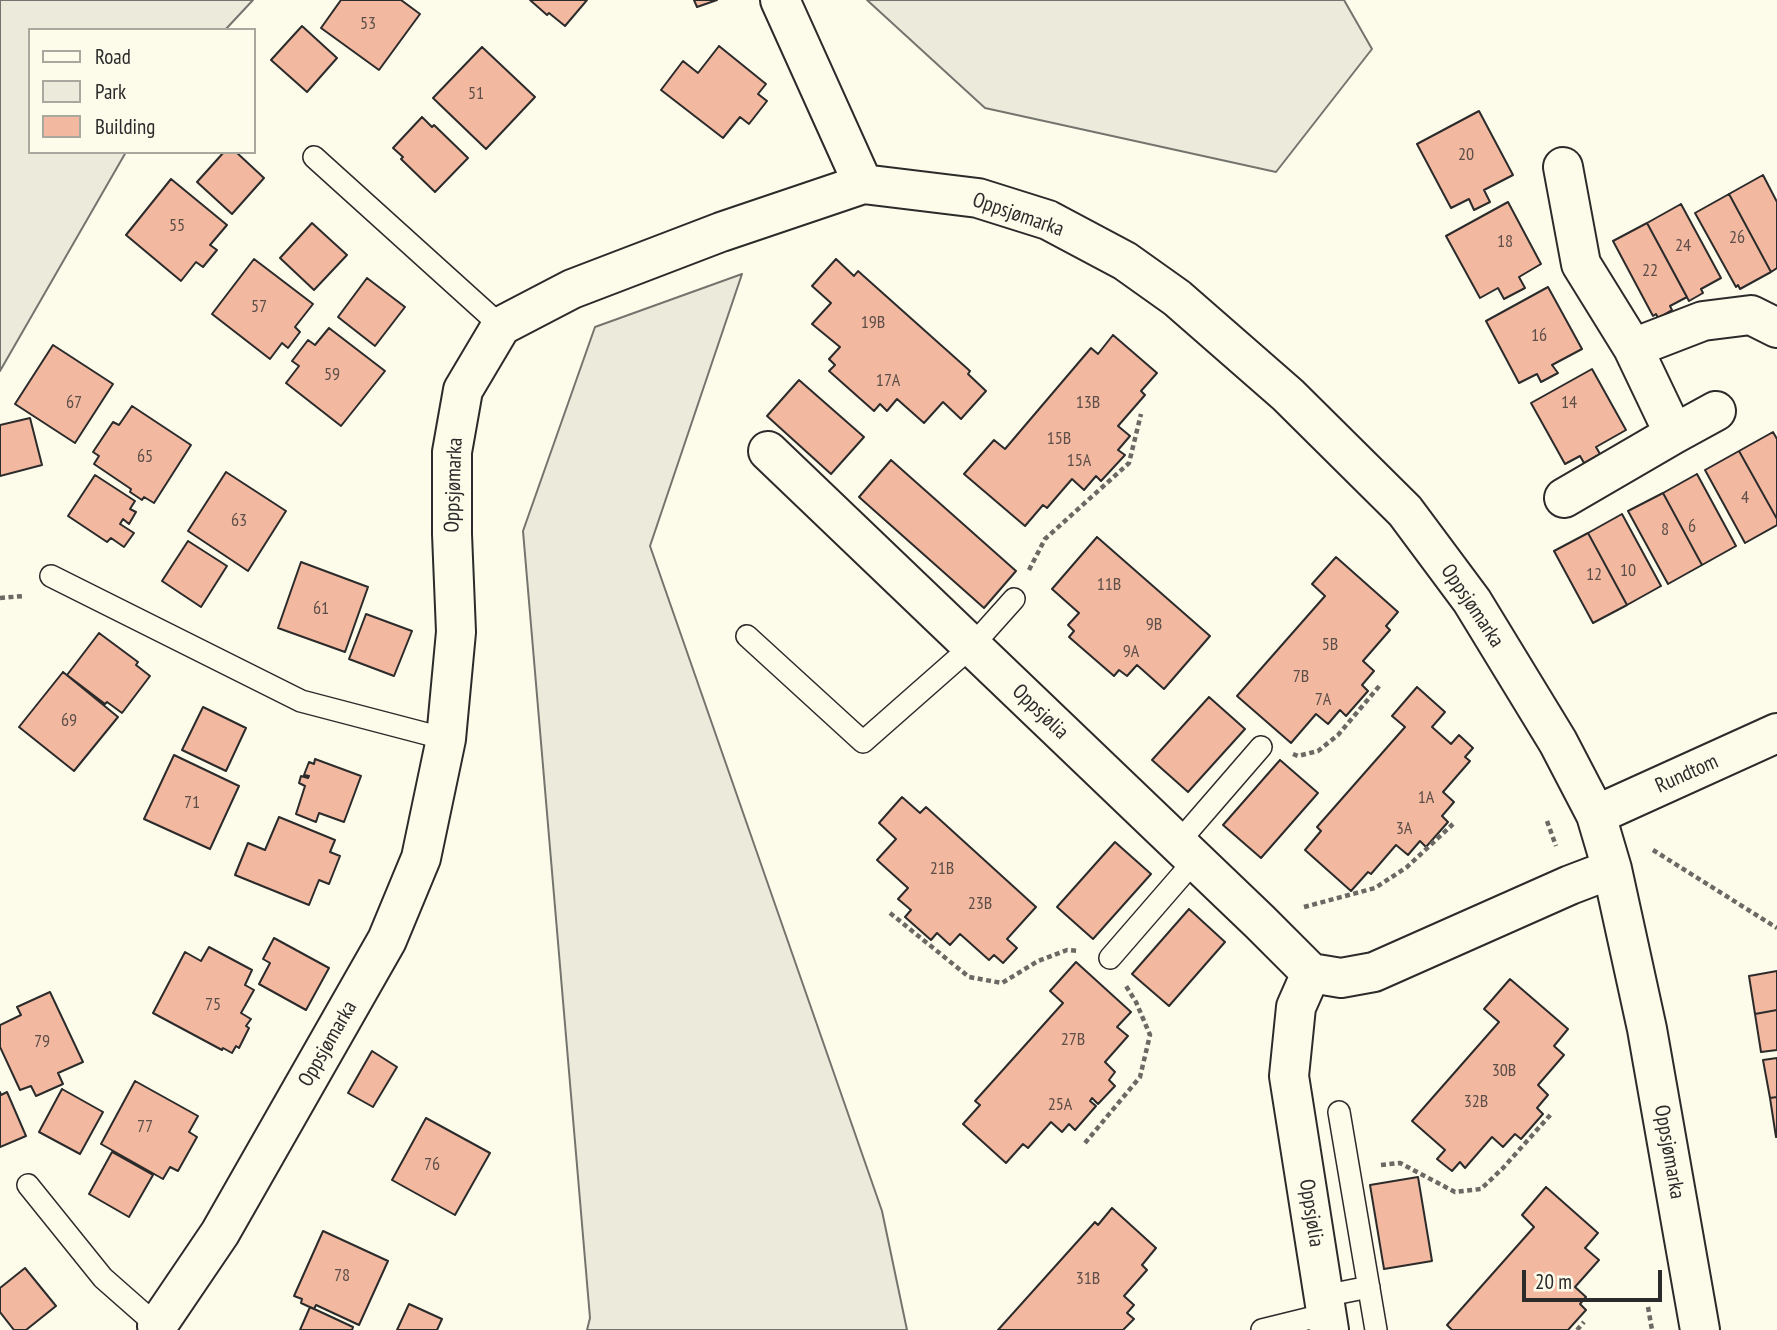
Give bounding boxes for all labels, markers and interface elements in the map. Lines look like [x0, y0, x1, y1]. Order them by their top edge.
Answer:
house number: 53 [360, 13, 376, 35]
legend [28, 28, 256, 154]
text: Road [95, 43, 131, 70]
text: Park [95, 78, 126, 105]
house number: 51 [468, 83, 484, 105]
text: Building [95, 113, 155, 140]
house number: 20 [1458, 144, 1474, 166]
street label: Oppsjømarka [969, 188, 1067, 242]
house number: 55 [169, 215, 185, 237]
house number: 26 [1729, 227, 1745, 249]
house number: 18 [1497, 231, 1513, 253]
house number: 24 [1675, 235, 1691, 257]
house number: 22 [1642, 260, 1658, 282]
house number: 57 [251, 296, 267, 318]
house number: 19B [861, 312, 885, 334]
house number: 16 [1531, 325, 1547, 347]
house number: 59 [324, 364, 340, 386]
house number: 17A [876, 370, 900, 392]
house number: 67 [66, 392, 82, 414]
house number: 13B [1076, 392, 1100, 414]
house number: 14 [1561, 392, 1577, 414]
house number: 15B [1047, 428, 1071, 450]
street label: Oppsjømarka [440, 437, 468, 533]
house number: 65 [137, 446, 153, 468]
house number: 15A [1067, 450, 1091, 472]
house number: 4 [1741, 487, 1749, 509]
house number: 63 [231, 510, 247, 532]
house number: 6 [1688, 516, 1696, 538]
house number: 8 [1661, 519, 1669, 541]
street label: Oppsjømarka [1435, 560, 1509, 652]
house number: 10 [1620, 560, 1636, 582]
house number: 12 [1586, 564, 1602, 586]
house number: 11B [1097, 574, 1121, 596]
house number: 61 [313, 598, 329, 620]
house number: 9B [1146, 614, 1162, 636]
house number: 5B [1322, 634, 1338, 656]
house number: 9A [1123, 641, 1139, 663]
house number: 7B [1293, 666, 1309, 688]
street label: Oppsjølia [1007, 679, 1073, 745]
house number: 7A [1315, 689, 1331, 711]
house number: 69 [61, 710, 77, 732]
street label: Rundtom [1652, 749, 1722, 799]
house number: 1A [1418, 787, 1434, 809]
house number: 71 [184, 792, 200, 814]
house number: 3A [1396, 818, 1412, 840]
house number: 21B [930, 858, 954, 880]
house number: 23B [968, 893, 992, 915]
house number: 75 [205, 994, 221, 1016]
street label: Oppsjømarka [293, 997, 363, 1091]
house number: 27B [1061, 1029, 1085, 1051]
house number: 79 [34, 1031, 50, 1053]
house number: 30B [1492, 1060, 1516, 1082]
house number: 32B [1464, 1091, 1488, 1113]
house number: 25A [1048, 1094, 1072, 1116]
street label: Oppsjømarka [1648, 1103, 1690, 1201]
house number: 77 [137, 1116, 153, 1138]
house number: 76 [424, 1154, 440, 1176]
street label: Oppsjølia [1293, 1177, 1329, 1249]
scale bar [1525, 1256, 1665, 1300]
house number: 78 [334, 1265, 350, 1287]
house number: 31B [1076, 1268, 1100, 1290]
text: 20 m [1535, 1268, 1572, 1295]

